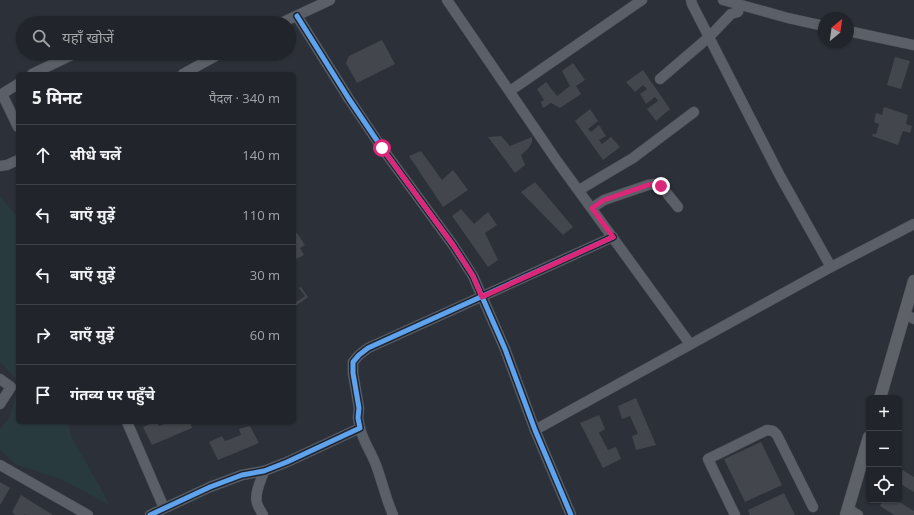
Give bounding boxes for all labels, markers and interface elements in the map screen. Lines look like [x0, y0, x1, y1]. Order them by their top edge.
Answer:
north arrow [818, 12, 854, 48]
search box [16, 16, 296, 60]
icon: search [30, 27, 52, 49]
text: यहाँ खोजें [62, 27, 114, 47]
text: 5 मिनट [32, 86, 82, 109]
text: पैदल · 340 m [209, 89, 280, 107]
route start [373, 139, 391, 157]
icon: ahead [32, 144, 54, 166]
text: सीधे चलें [70, 144, 121, 164]
text: 140 m [242, 146, 280, 164]
route end [652, 177, 670, 195]
icon: left [32, 204, 54, 226]
text: बाएँ मुड़ें [70, 204, 115, 224]
text: 110 m [242, 206, 280, 224]
icon: left [32, 264, 54, 286]
text: बाएँ मुड़ें [70, 264, 115, 284]
text: 30 m [250, 266, 280, 284]
icon: right [32, 324, 54, 346]
text: दाएँ मुड़ें [70, 324, 114, 344]
text: 60 m [250, 326, 280, 344]
icon: arrive [32, 384, 54, 406]
text: गंतव्य पर पहुँचे [70, 384, 155, 404]
map controls [866, 395, 902, 503]
button: + [866, 395, 902, 431]
button: − [866, 431, 902, 467]
button: locate [866, 467, 902, 503]

